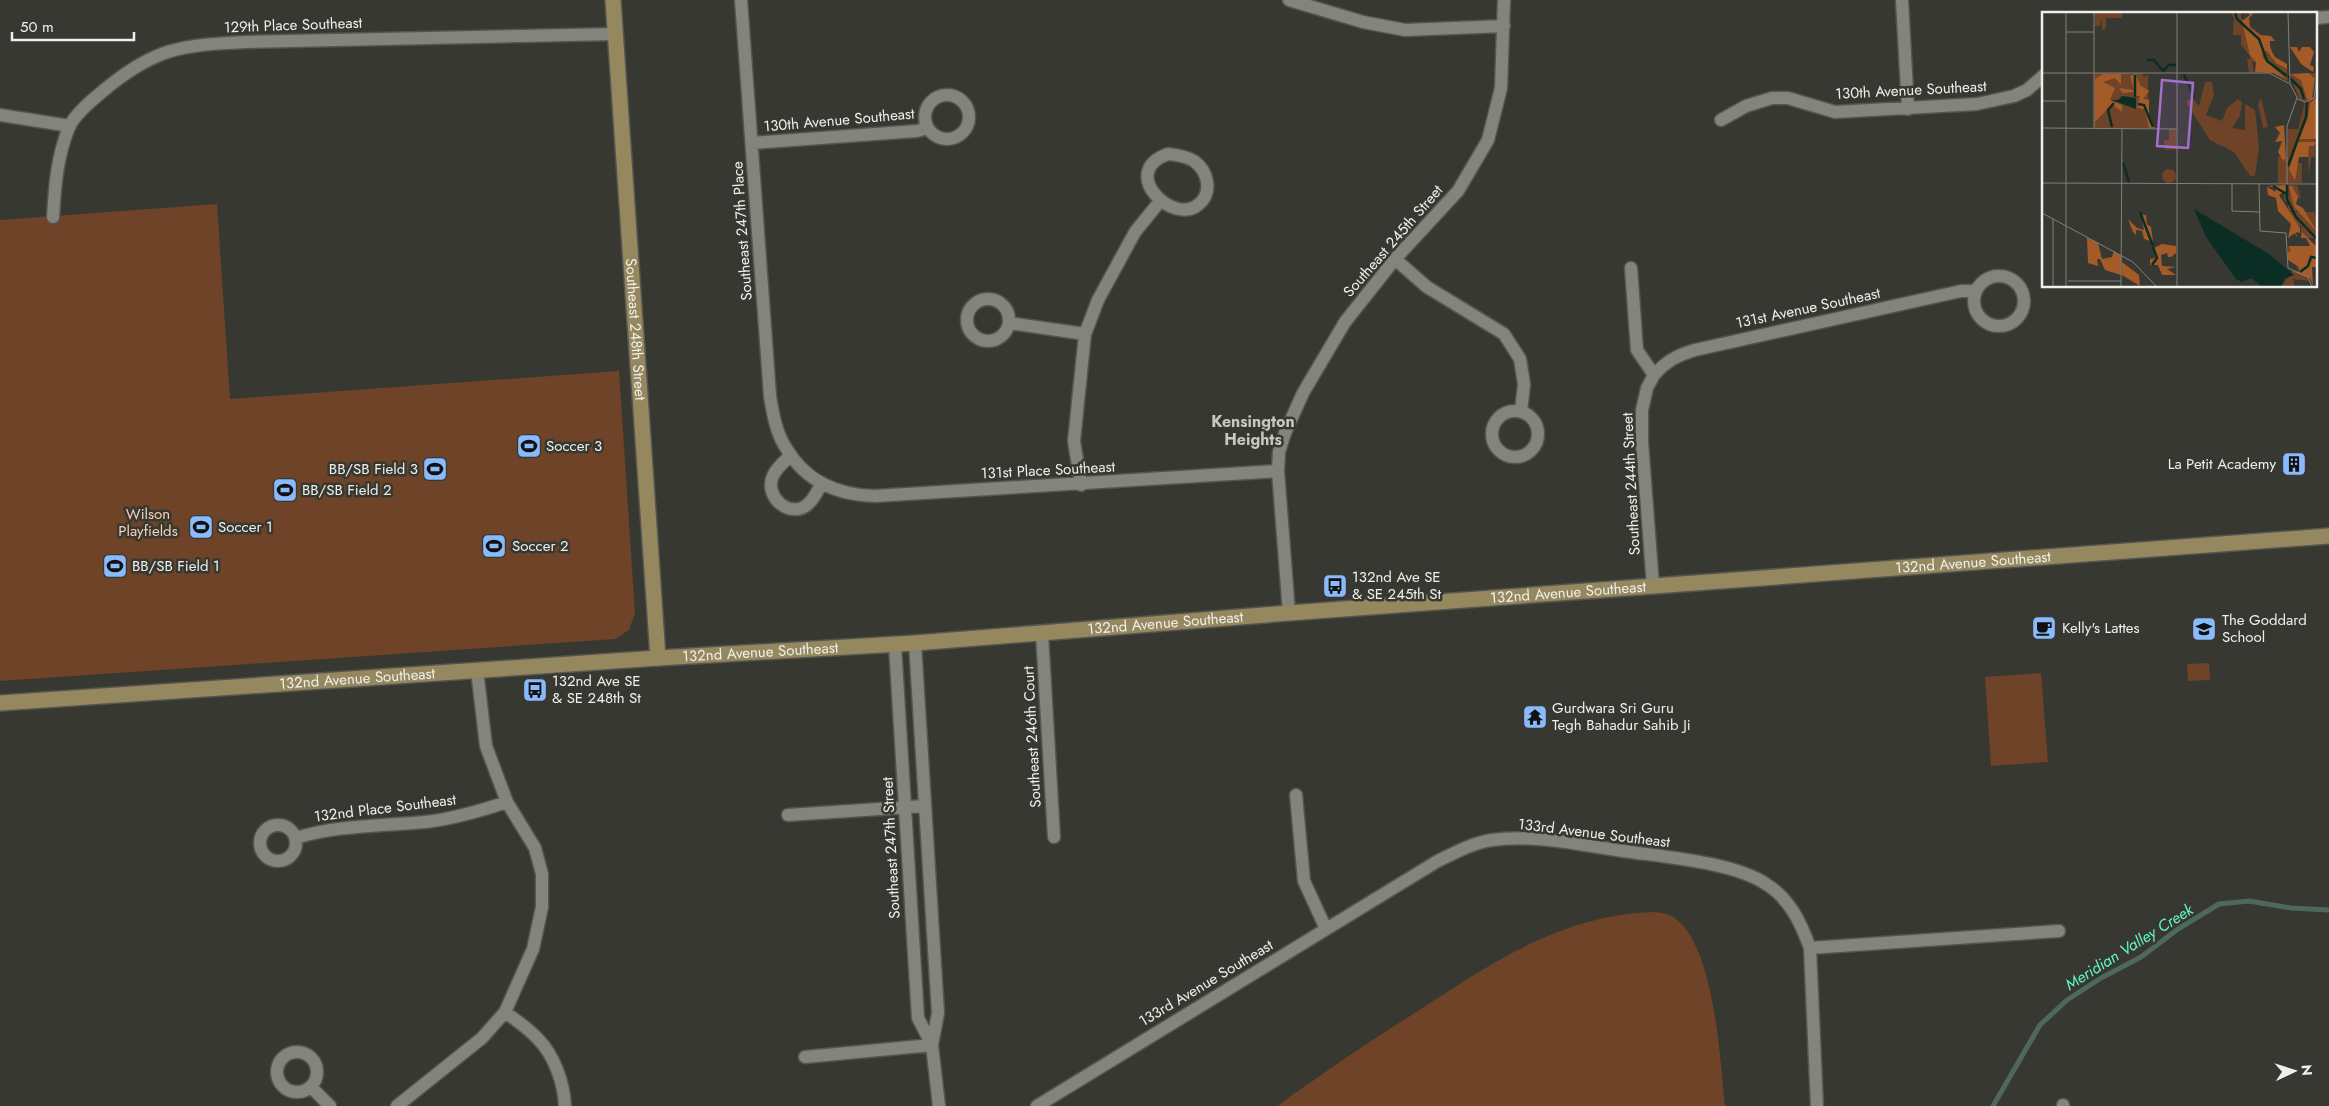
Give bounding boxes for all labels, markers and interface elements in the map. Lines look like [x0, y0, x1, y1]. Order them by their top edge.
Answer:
scale bar [12, 10, 135, 42]
street label: 129th Place Southeast [223, 12, 363, 38]
inset map [2042, 12, 2316, 288]
text: 50 m [20, 16, 54, 38]
street label: 130th Avenue Southeast [1835, 75, 1988, 105]
street label: 130th Avenue Southeast [763, 102, 916, 138]
street label: Southeast 247th Place [726, 160, 758, 301]
street label: Southeast 245th Street [1338, 180, 1448, 302]
street label: Southeast 248th Street [620, 257, 651, 401]
street label: 131st Avenue Southeast [1734, 282, 1883, 334]
district label: Kensington Heights [1211, 410, 1295, 451]
street label: Southeast 244th Street [1616, 412, 1646, 556]
sports icon: Soccer 3 [516, 433, 542, 459]
place label: Soccer 3 [546, 435, 602, 457]
building icon: La Petit Academy [2281, 451, 2307, 477]
place label: La Petit Academy [2168, 453, 2276, 475]
street label: 131st Place Southeast [980, 455, 1116, 485]
sports icon: BB/SB Field 3 [422, 456, 448, 482]
place label: BB/SB Field 3 [329, 458, 418, 480]
sports icon: BB/SB Field 2 [272, 477, 298, 503]
place label: BB/SB Field 2 [302, 479, 392, 501]
park label: Wilson Playfields [118, 503, 178, 542]
sports icon: Soccer 1 [188, 514, 214, 540]
place label: Soccer 1 [218, 516, 273, 538]
sports icon: Soccer 2 [481, 533, 507, 559]
place label: Soccer 2 [512, 535, 569, 557]
street label: 132nd Avenue Southeast [1894, 546, 2052, 579]
sports icon: BB/SB Field 1 [102, 553, 128, 579]
place label: BB/SB Field 1 [132, 555, 220, 577]
place label: 132nd Ave SE & SE 245th St [1352, 566, 1442, 605]
bus stop icon: 132nd Ave SE & SE 245th St [1322, 573, 1348, 599]
street label: 132nd Avenue Southeast [1489, 576, 1647, 609]
street label: 132nd Avenue Southeast [1086, 606, 1244, 640]
place label: The Goddard School [2222, 609, 2307, 648]
cafe icon: Kelly's Lattes [2031, 615, 2057, 641]
school or university icon: The Goddard School [2191, 616, 2217, 642]
place label: Kelly's Lattes [2062, 617, 2140, 639]
street label: 132nd Avenue Southeast [682, 636, 839, 668]
street label: 132nd Avenue Southeast [278, 662, 436, 695]
street label: Southeast 246th Court [1017, 665, 1047, 808]
place label: 132nd Ave SE & SE 248th St [552, 670, 641, 709]
bus stop icon: 132nd Ave SE & SE 248th St [522, 677, 548, 703]
place label: Gurdwara Sri Guru Tegh Bahadur Sahib Ji [1552, 697, 1691, 736]
temple icon: Gurdwara Sri Guru Tegh Bahadur Sahib Ji [1522, 704, 1548, 730]
street label: Southeast 247th Street [876, 776, 906, 919]
street label: 132nd Place Southeast [313, 788, 458, 828]
street label: 133rd Avenue Southeast [1517, 813, 1672, 853]
water label: Meridian Valley Creek [2060, 898, 2199, 996]
street label: 133rd Avenue Southeast [1135, 934, 1278, 1032]
north arrow [2269, 1046, 2319, 1096]
text: N [2297, 1064, 2317, 1076]

